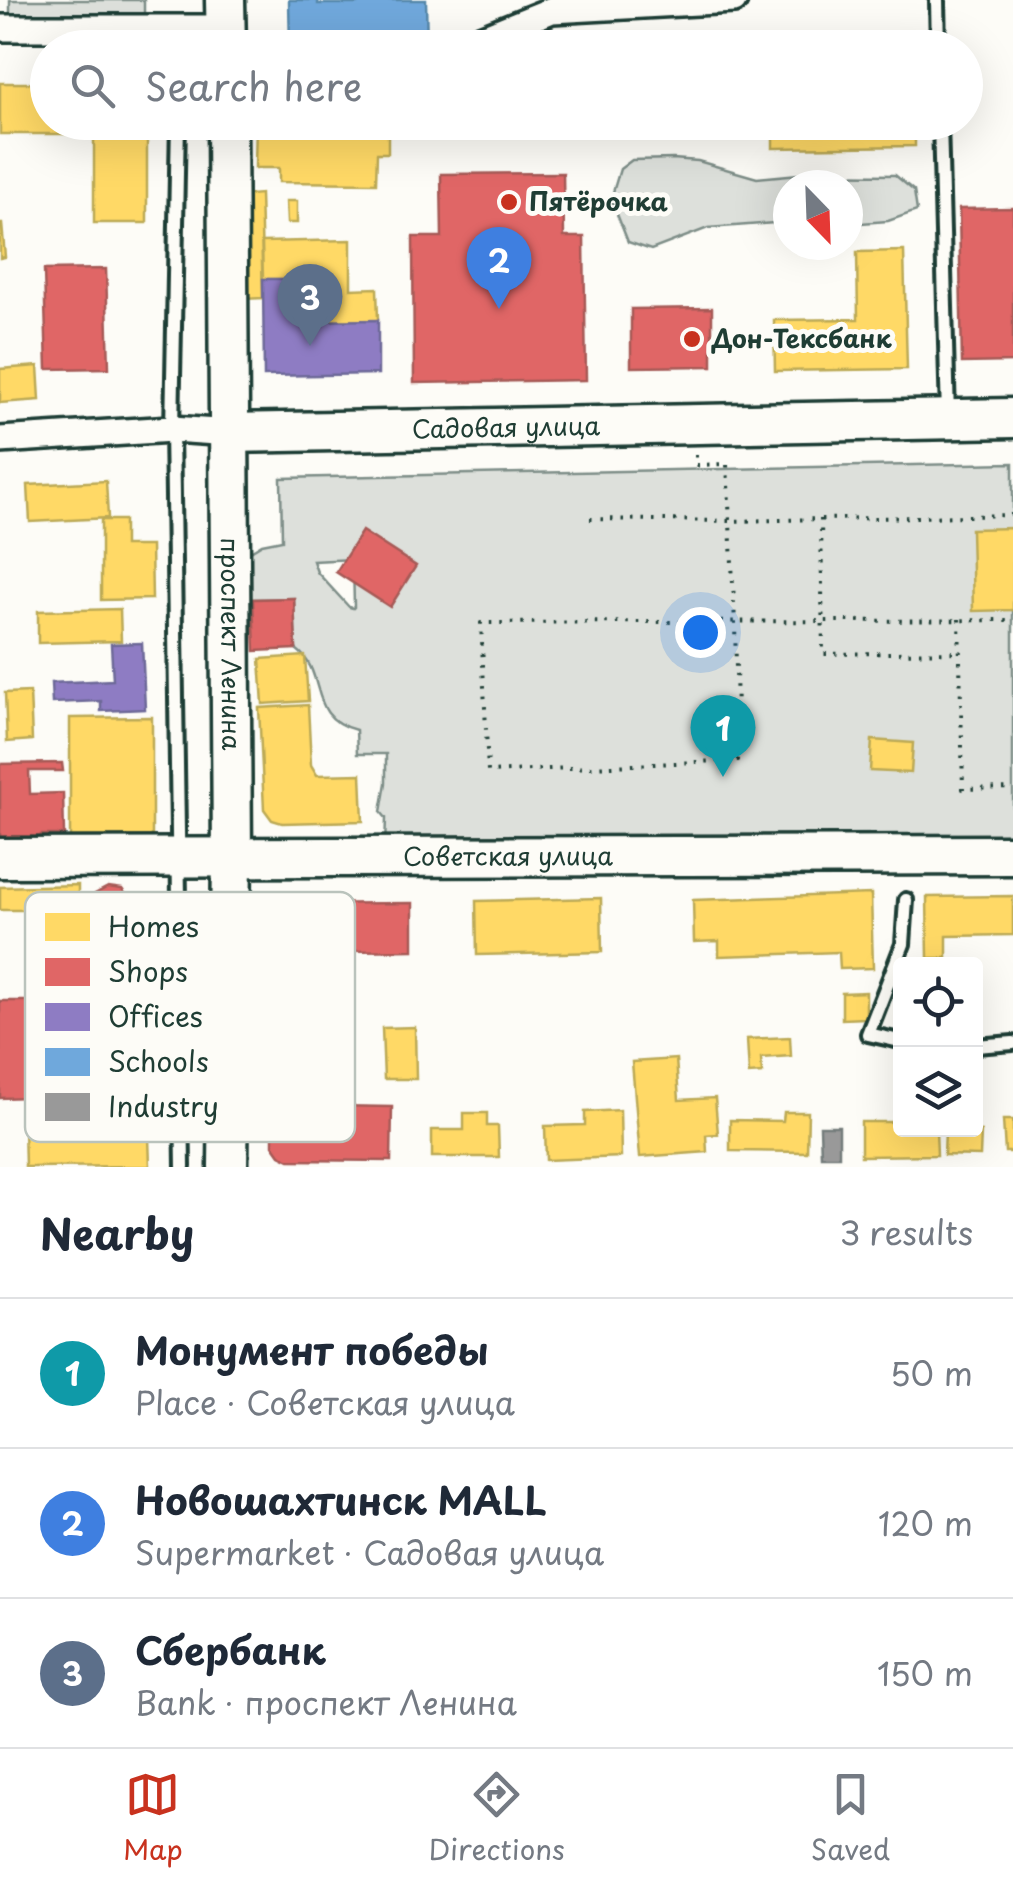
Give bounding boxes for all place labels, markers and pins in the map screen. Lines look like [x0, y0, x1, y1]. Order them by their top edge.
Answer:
place label: Пятёрочка [529, 182, 669, 220]
marker: Пятёрочка [498, 191, 520, 213]
pin: 2 [466, 226, 532, 309]
pin: 3 [278, 264, 342, 346]
place label: Дон-Тексбанк [711, 319, 893, 357]
marker: Дон-Тексбанк [681, 328, 703, 350]
pin: 1 [690, 694, 756, 777]

